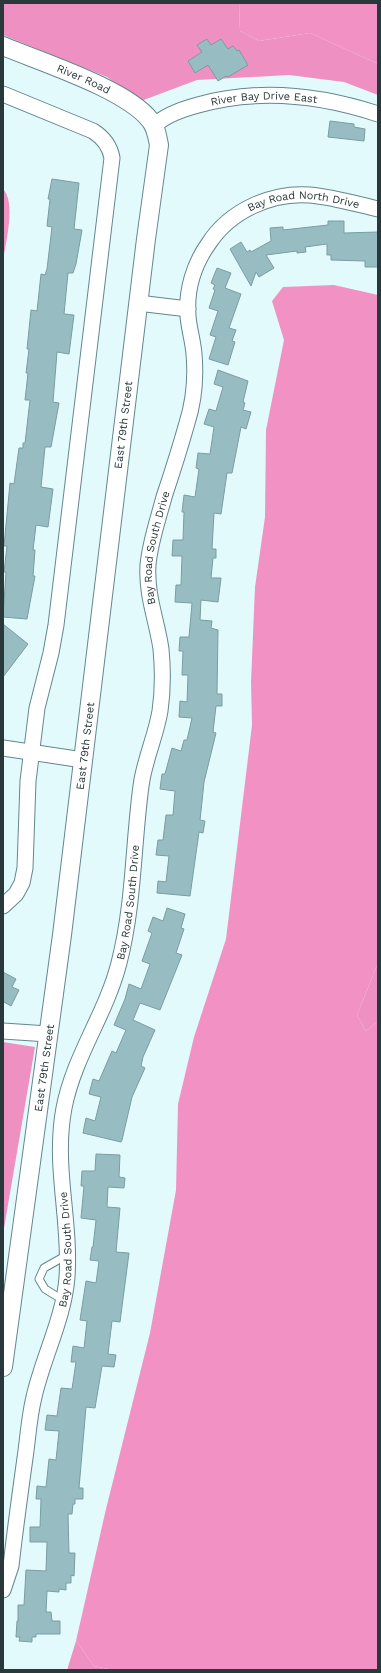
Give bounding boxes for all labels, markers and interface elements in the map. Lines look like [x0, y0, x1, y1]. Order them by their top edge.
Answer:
street label: River Road [55, 62, 112, 97]
street label: River Bay Drive East [209, 89, 319, 109]
street label: Bay Road North Drive [245, 189, 361, 214]
street label: East 79th Street [112, 380, 135, 470]
street label: Bay Road South Drive [142, 489, 173, 606]
street label: East 79th Street [74, 701, 97, 791]
street label: Bay Road South Drive [114, 844, 142, 961]
street label: East 79th Street [32, 1023, 57, 1113]
street label: Bay Road South Drive [56, 1191, 75, 1309]

